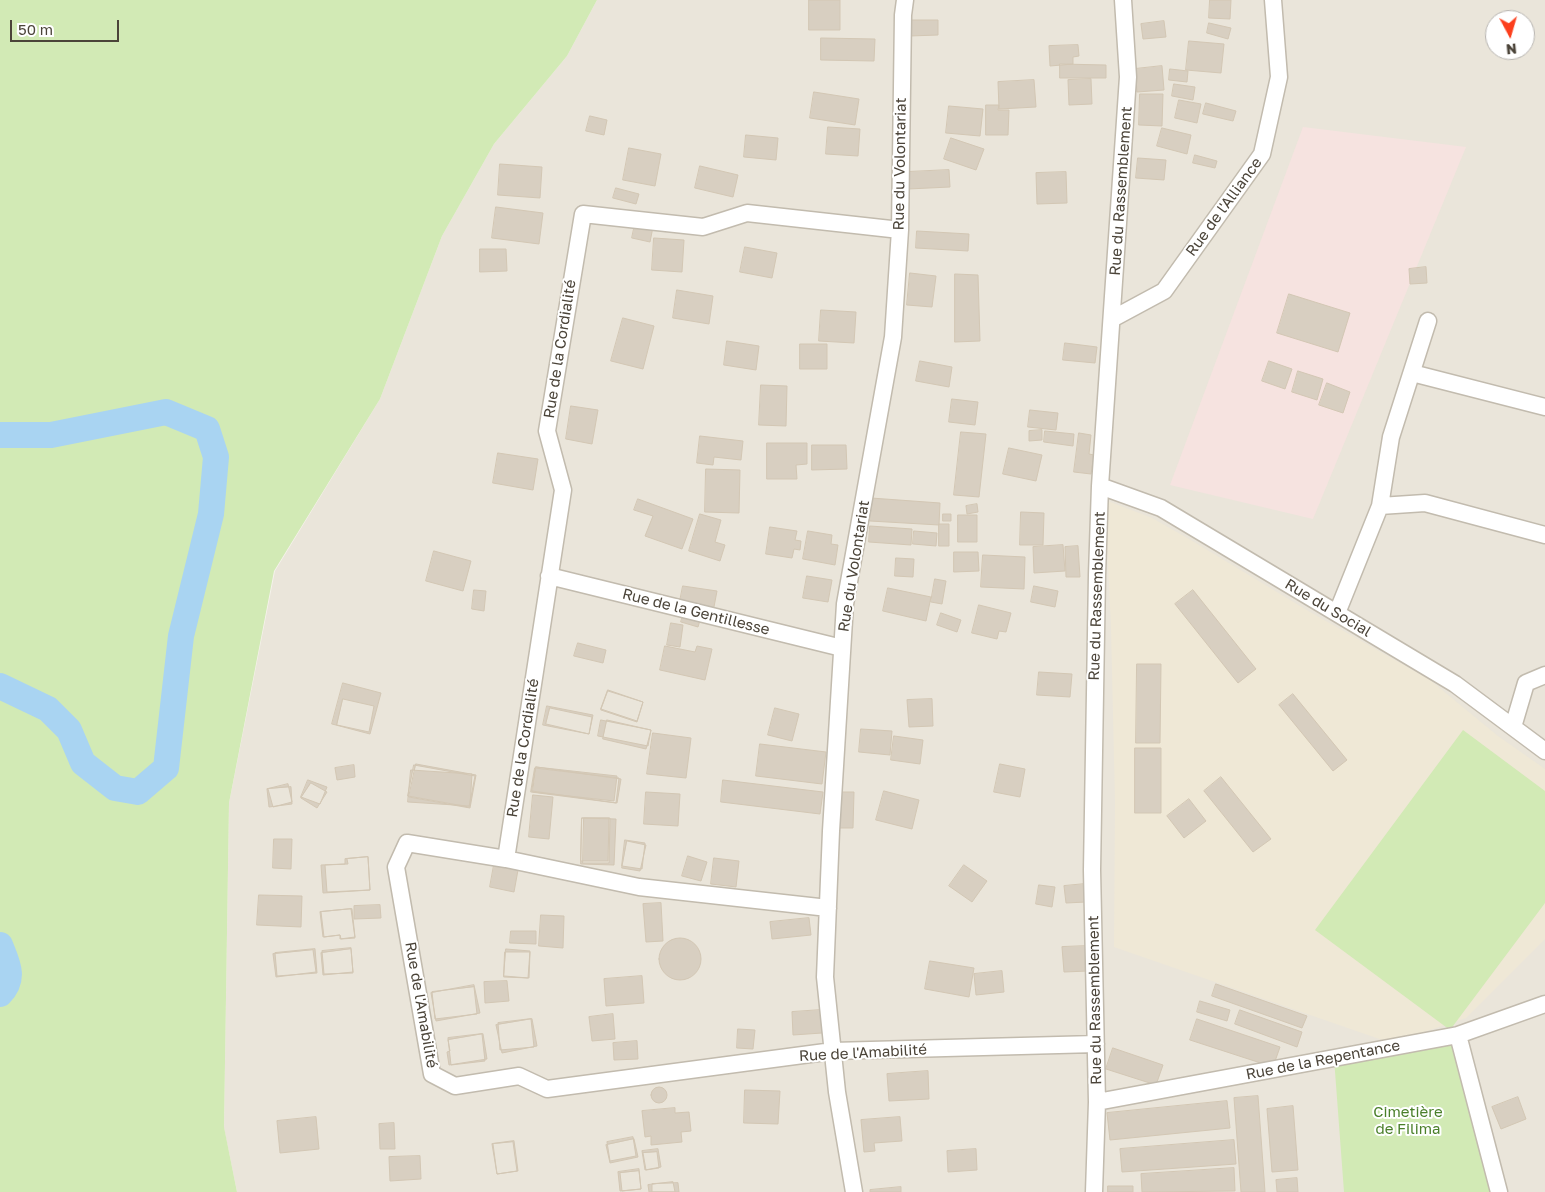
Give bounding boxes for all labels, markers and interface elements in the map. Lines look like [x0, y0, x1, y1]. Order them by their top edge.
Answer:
scale bar [12, 10, 121, 42]
north arrow [1485, 10, 1535, 60]
text: 50 m [18, 20, 53, 38]
text: N [1505, 40, 1518, 58]
street label: Rue du Volontariat [890, 97, 910, 231]
street label: Rue du Rassemblement [1106, 106, 1136, 276]
street label: Rue de l'Alliance [1182, 154, 1266, 260]
street label: Rue de la Cordialité [540, 278, 580, 420]
street label: Rue du Volontariat [835, 499, 873, 633]
street label: Rue du Rassemblement [1085, 511, 1109, 681]
street label: Rue du Social [1282, 575, 1374, 641]
street label: Rue de la Gentillesse [620, 585, 772, 639]
street label: Rue de la Cordialité [503, 677, 543, 819]
street label: Rue du Rassemblement [1085, 915, 1105, 1085]
street label: Rue de l'Amabilité [401, 940, 441, 1070]
street label: Rue de la Repentance [1244, 1036, 1402, 1084]
street label: Rue de l'Amabilité [799, 1041, 927, 1065]
park label: Cimetière de Filima [1373, 1103, 1443, 1138]

